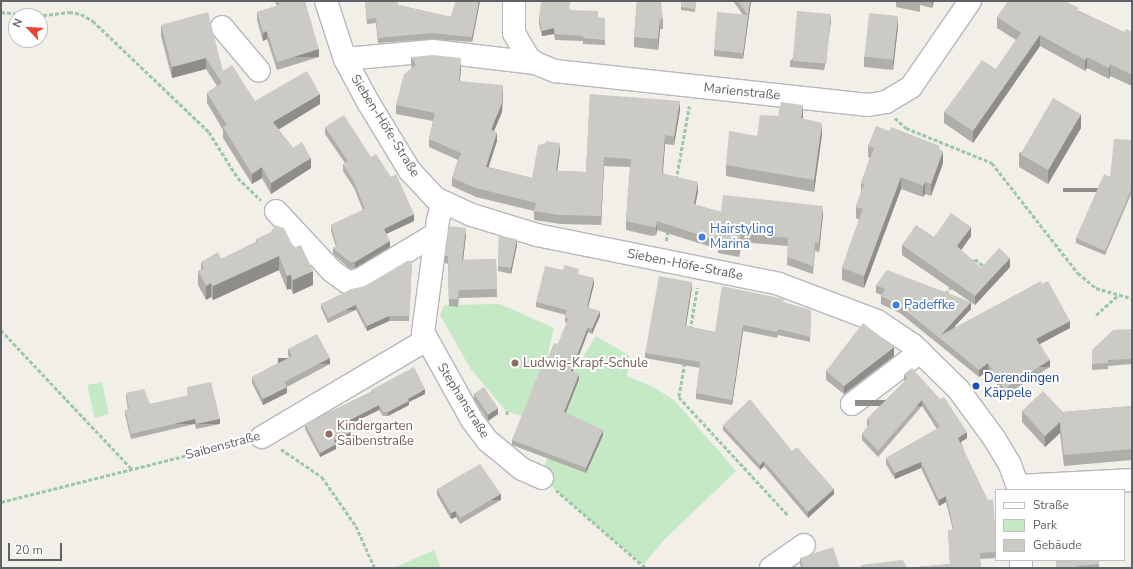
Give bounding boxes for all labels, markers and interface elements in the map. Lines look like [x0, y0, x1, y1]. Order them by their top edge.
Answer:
north arrow [8, 8, 48, 48]
text: N [9, 16, 26, 30]
street label: Sieben-Höfe-Straße [347, 72, 423, 180]
street label: Marienstraße [703, 80, 781, 104]
place label: Hairstyling Marina [710, 222, 774, 253]
marker: Hairstyling Marina [697, 232, 707, 242]
street label: Sieben-Höfe-Straße [626, 246, 744, 284]
place label: Padeffke [904, 297, 955, 313]
marker: Padeffke [891, 300, 901, 310]
place label: Ludwig-Krapf-Schule [523, 355, 648, 371]
marker: Ludwig-Krapf-Schule [510, 358, 520, 368]
street label: Stephanstraße [434, 361, 492, 441]
place label: Derendingen Käppele [984, 371, 1059, 402]
marker: Derendingen Käppele [971, 381, 981, 391]
place label: Kindergarten Saibenstraße [337, 419, 414, 450]
street label: Saibenstraße [184, 429, 262, 463]
marker: Kindergarten Saibenstraße [324, 429, 334, 439]
legend [995, 489, 1125, 561]
text: Straße [1033, 497, 1069, 513]
text: Park [1033, 517, 1057, 533]
scale bar [10, 535, 64, 561]
text: Gebäude [1033, 537, 1082, 553]
text: 20 m [15, 542, 43, 558]

